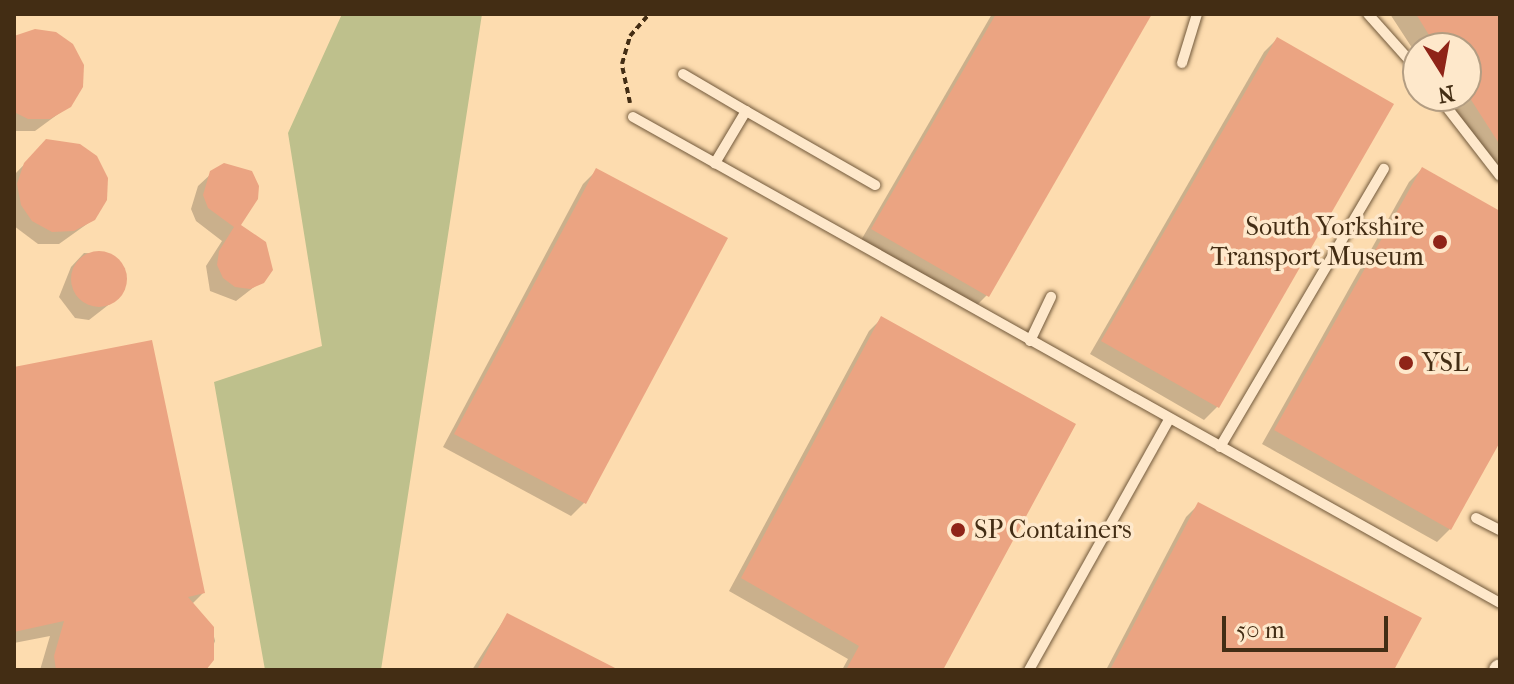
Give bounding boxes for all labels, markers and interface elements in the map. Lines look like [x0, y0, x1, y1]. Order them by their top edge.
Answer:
north arrow [1402, 32, 1482, 112]
text: N [1436, 79, 1457, 108]
place label: South Yorkshire Transport Museum [1210, 211, 1424, 272]
marker: South Yorkshire Transport Museum [1431, 233, 1449, 251]
place label: YSL [1422, 347, 1469, 379]
marker: YSL [1397, 354, 1415, 372]
place label: SP Containers [974, 514, 1132, 546]
marker: SP Containers [949, 521, 967, 539]
scale bar [1226, 600, 1392, 650]
text: 50 m [1236, 616, 1285, 644]

